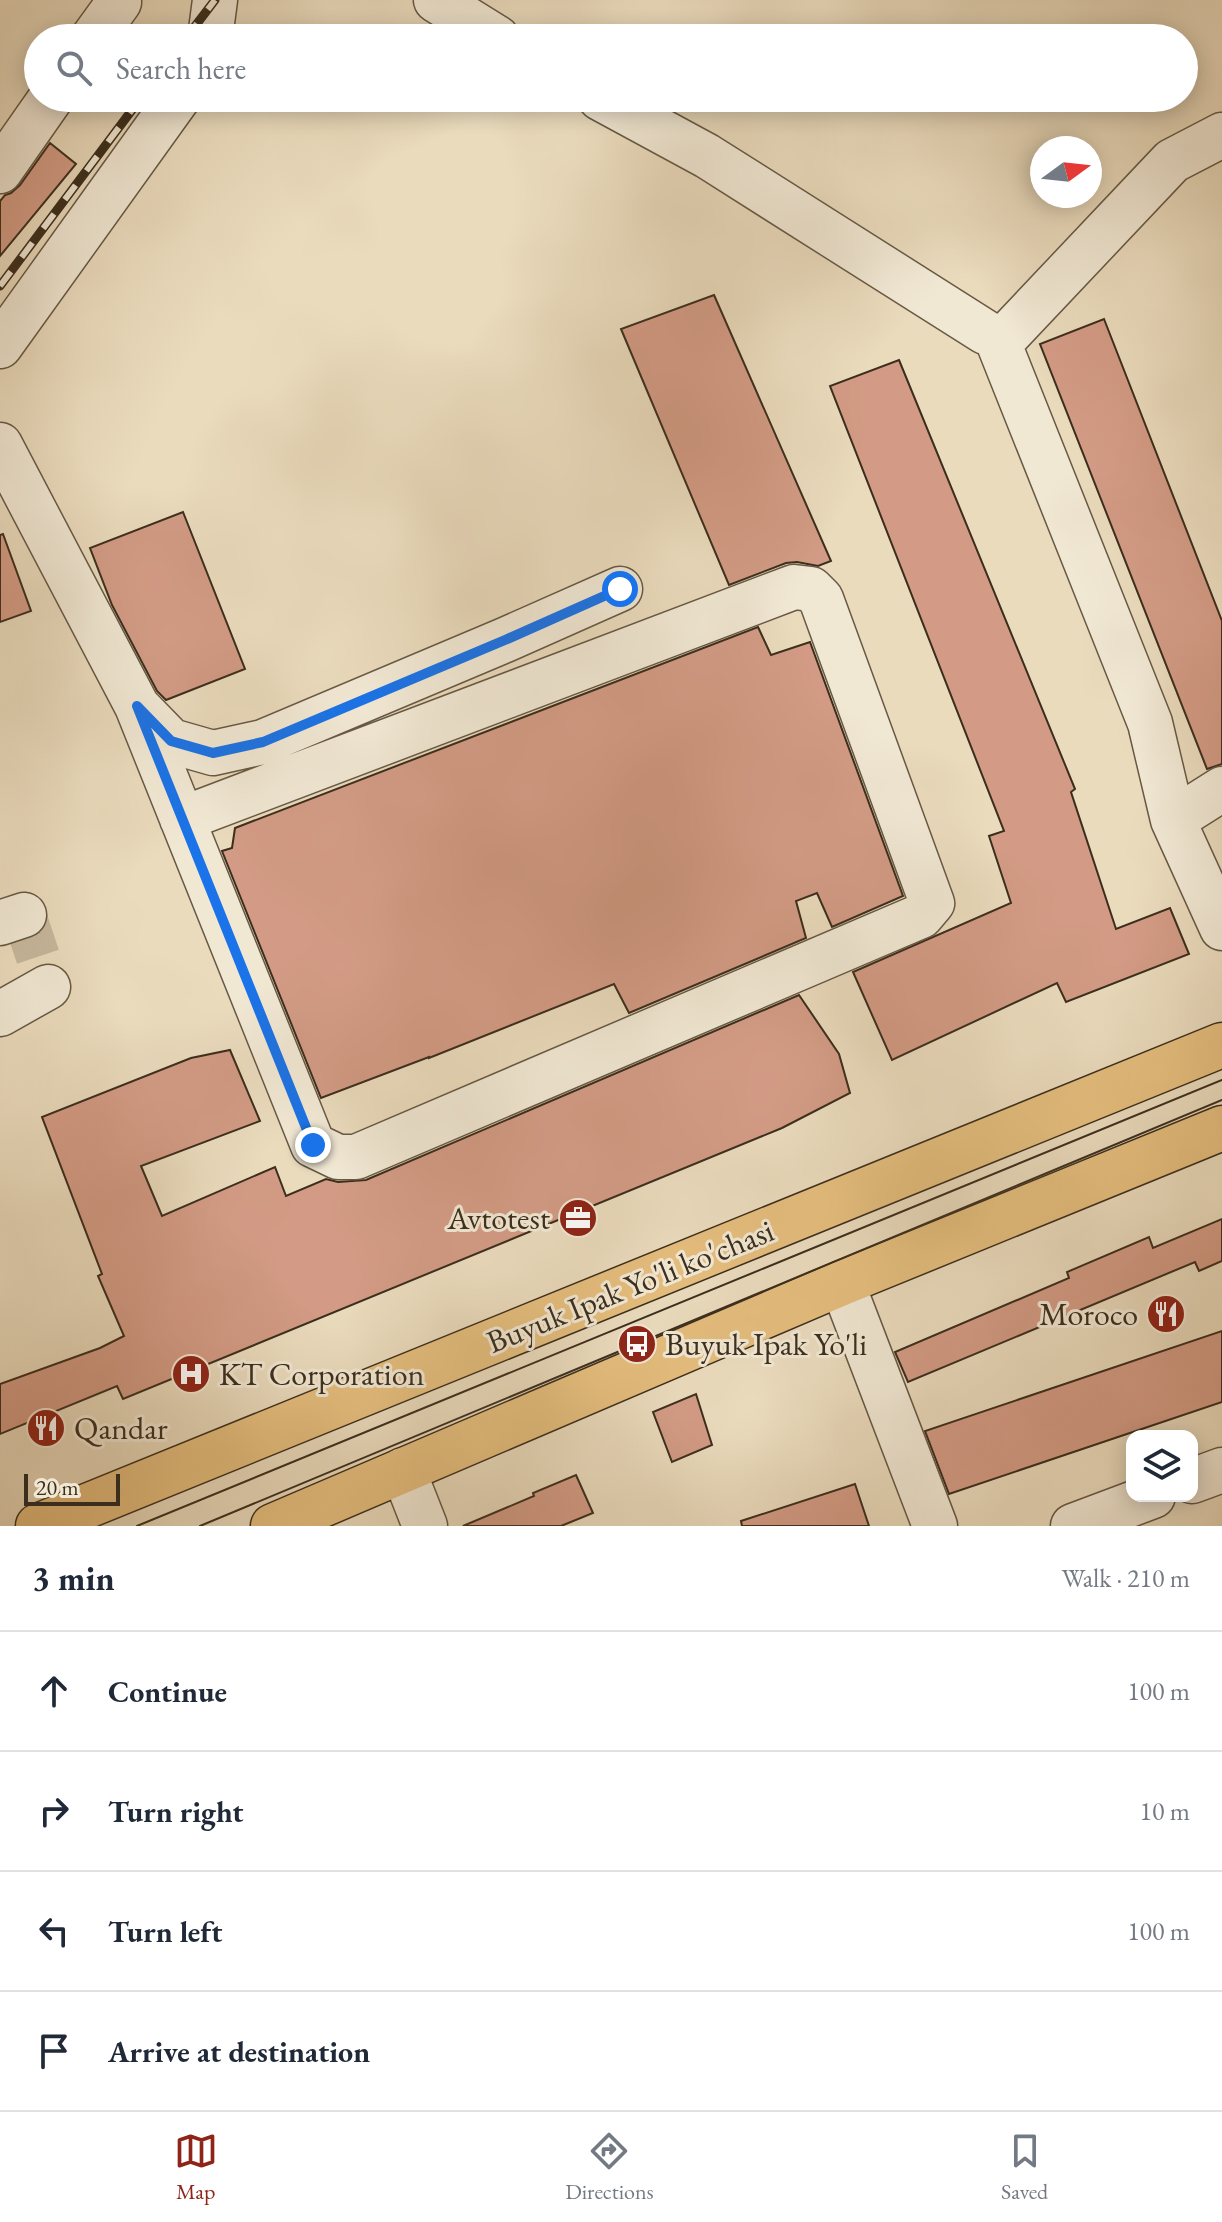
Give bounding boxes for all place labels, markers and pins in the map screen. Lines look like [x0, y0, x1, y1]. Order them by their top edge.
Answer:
place label: Avtotest [446, 1197, 550, 1239]
office icon: Avtotest [557, 1197, 599, 1239]
place label: Moroco [1039, 1293, 1138, 1335]
restaurant icon: Moroco [1145, 1293, 1187, 1335]
bus stop icon: Buyuk Ipak Yo'li [616, 1323, 658, 1365]
place label: Buyuk Ipak Yo'li [665, 1325, 867, 1363]
hospital icon: KT Corporation [170, 1353, 212, 1395]
place label: KT Corporation [219, 1353, 425, 1395]
restaurant icon: Qandar [25, 1407, 67, 1449]
place label: Qandar [74, 1407, 168, 1449]

